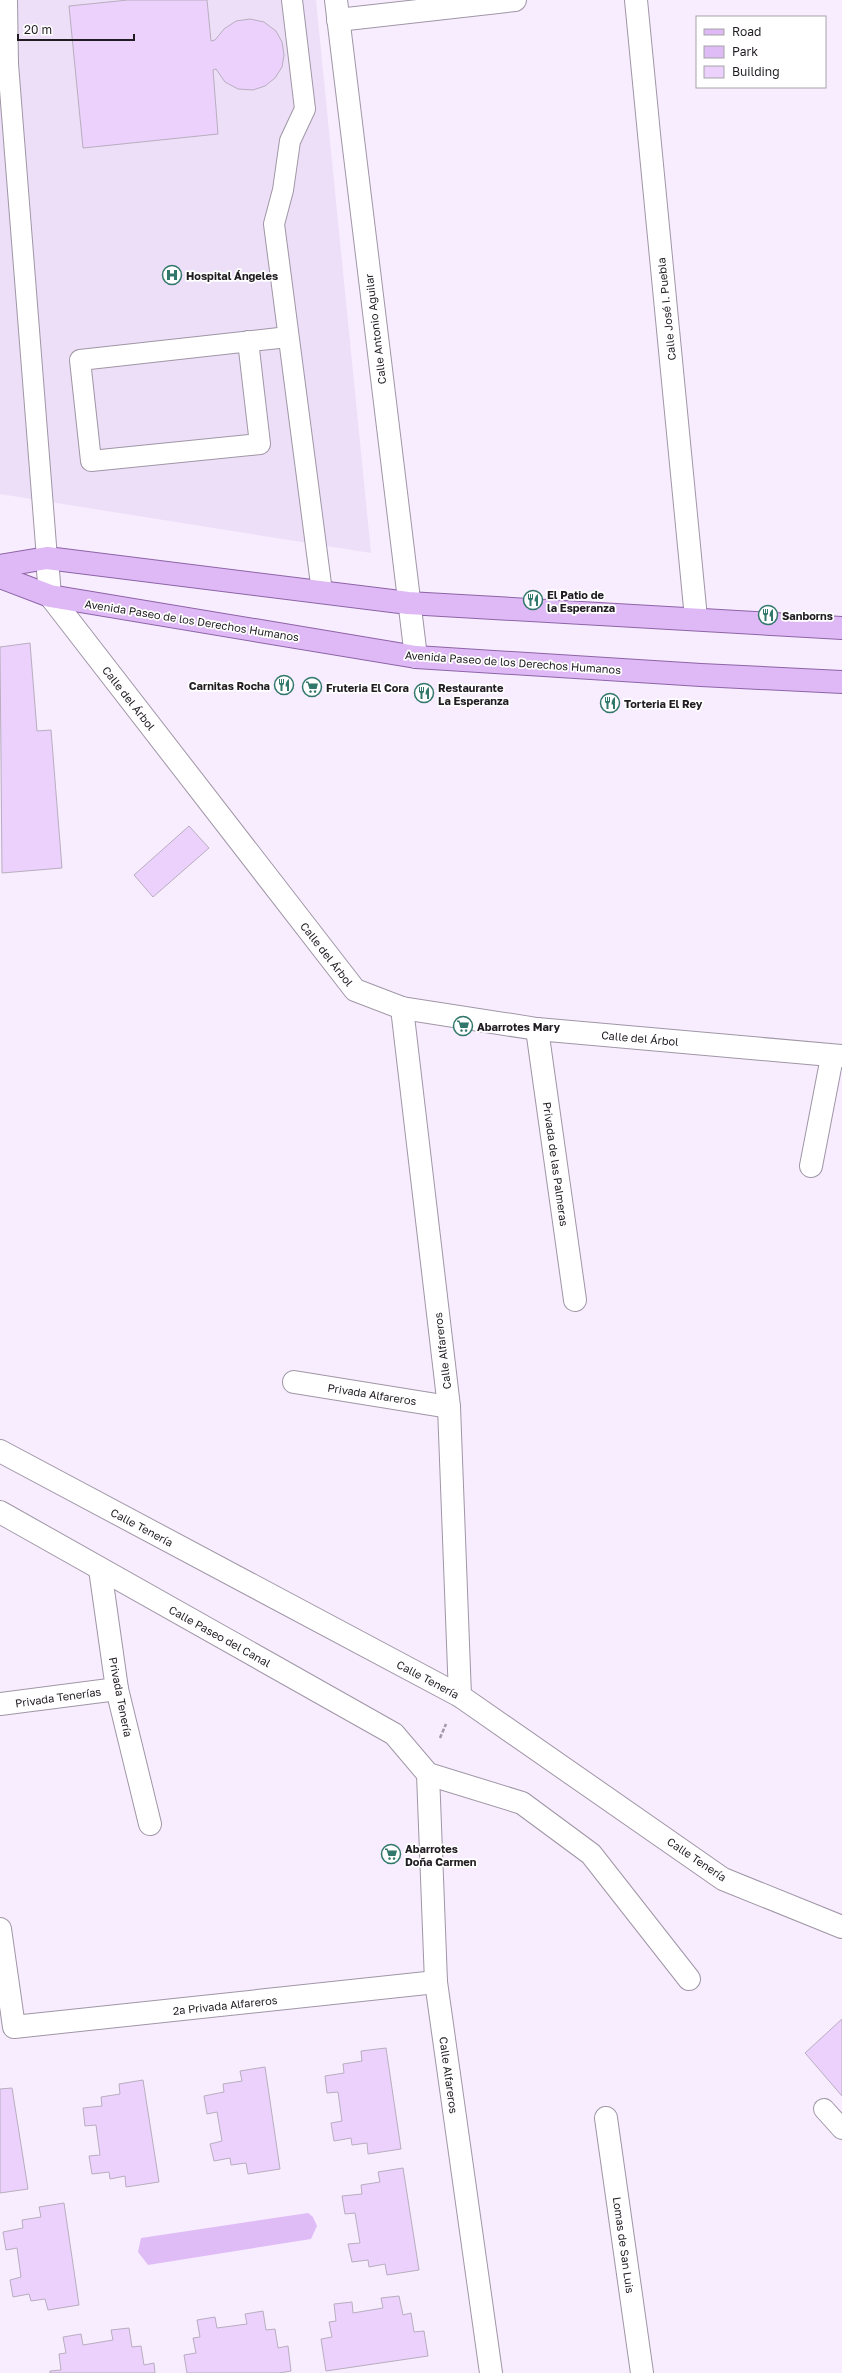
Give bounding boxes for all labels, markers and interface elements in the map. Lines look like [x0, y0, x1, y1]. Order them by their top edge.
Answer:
scale bar [18, 16, 134, 42]
legend [696, 16, 826, 88]
text: 20 m [24, 22, 52, 37]
text: Road [732, 24, 761, 39]
text: Park [732, 44, 758, 59]
text: Building [732, 64, 780, 79]
street label: Calle José I. Puebla [654, 257, 678, 361]
hospital icon: Hospital Ángeles [161, 264, 183, 286]
place label: Hospital Ángeles [186, 269, 278, 282]
street label: Calle Antonio Aguilar [362, 272, 388, 385]
place label: El Patio de la Esperanza [547, 588, 615, 614]
restaurant icon: El Patio de la Esperanza [522, 589, 544, 611]
street label: Avenida Paseo de los Derechos Humanos [84, 597, 300, 643]
restaurant icon: Sanborns [757, 604, 779, 626]
place label: Sanborns [782, 609, 833, 622]
street label: Avenida Paseo de los Derechos Humanos [405, 648, 622, 676]
street label: Calle del Árbol [100, 663, 158, 733]
restaurant icon: Carnitas Rocha [273, 674, 295, 696]
supermarket icon: Fruteria El Cora [301, 676, 323, 698]
place label: Carnitas Rocha [189, 679, 270, 692]
place label: Fruteria El Cora [326, 681, 409, 694]
place label: Restaurante La Esperanza [438, 681, 509, 707]
restaurant icon: Restaurante La Esperanza [413, 682, 435, 704]
restaurant icon: Torteria El Rey [599, 692, 621, 714]
place label: Torteria El Rey [624, 697, 703, 710]
street label: Calle del Árbol [298, 919, 356, 989]
supermarket icon: Abarrotes Mary [452, 1015, 474, 1037]
place label: Abarrotes Mary [477, 1020, 560, 1033]
street label: Calle del Árbol [601, 1028, 680, 1048]
street label: Privada de las Palmeras [541, 1101, 571, 1227]
street label: Calle Alfareros [431, 1312, 453, 1390]
street label: Privada Alfareros [327, 1381, 418, 1407]
street label: Calle Tenería [109, 1505, 175, 1549]
street label: Calle Paseo del Canal [167, 1603, 274, 1670]
street label: Privada Tenería [107, 1656, 135, 1738]
street label: Calle Tenería [395, 1657, 461, 1701]
street label: Privada Tenerías [14, 1684, 102, 1709]
street label: Calle Tenería [665, 1834, 729, 1884]
place label: Abarrotes Doña Carmen [405, 1842, 477, 1868]
supermarket icon: Abarrotes Doña Carmen [380, 1843, 402, 1865]
street label: 2a Privada Alfareros [172, 1993, 278, 2017]
street label: Calle Alfareros [437, 2036, 461, 2114]
street label: Lomas de San Luis [611, 2196, 637, 2294]

